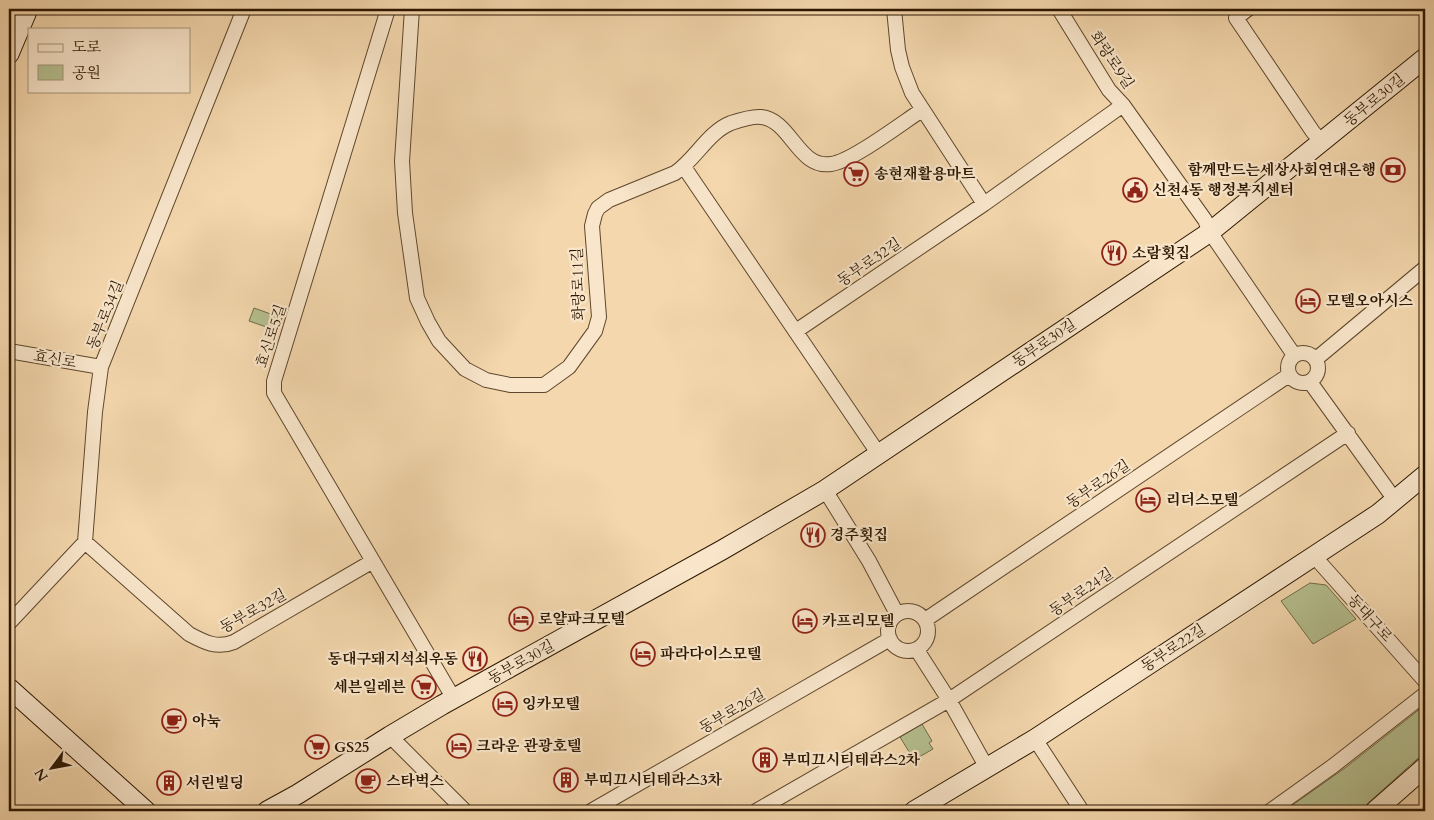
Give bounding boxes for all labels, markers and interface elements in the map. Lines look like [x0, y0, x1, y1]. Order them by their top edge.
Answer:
street label: 화랑로9길 [1085, 27, 1139, 93]
legend [28, 28, 190, 92]
text: 도로 [72, 37, 101, 57]
text: 공원 [72, 63, 101, 83]
street label: 동부로30길 [1339, 69, 1409, 131]
bank icon: 함께만드는세상사회연대은행 [1380, 157, 1406, 183]
place label: 함께만드는세상사회연대은행 [1188, 160, 1376, 180]
supermarket icon: 송현재활용마트 [843, 161, 869, 187]
place label: 송현재활용마트 [874, 164, 976, 184]
public building icon: 신천4동 행정복지센터 [1122, 177, 1148, 203]
place label: 신천4동 행정복지센터 [1152, 180, 1294, 200]
street label: 동부로32길 [833, 233, 905, 291]
restaurant icon: 소람횟집 [1101, 240, 1127, 266]
place label: 소람횟집 [1132, 243, 1190, 263]
street label: 화랑로11길 [567, 247, 589, 321]
street label: 동부로34길 [82, 277, 128, 353]
hotel icon: 모텔오아시스 [1295, 288, 1321, 314]
place label: 모텔오아시스 [1326, 291, 1413, 311]
street label: 효신로5길 [251, 302, 291, 370]
street label: 동부로30길 [1008, 314, 1080, 372]
street label: 효신로 [32, 345, 79, 373]
street label: 동부로26길 [1062, 455, 1134, 513]
hotel icon: 리더스모텔 [1135, 487, 1161, 513]
place label: 리더스모텔 [1166, 490, 1238, 510]
restaurant icon: 경주횟집 [800, 522, 826, 548]
place label: 경주횟집 [830, 525, 888, 545]
street label: 동부로24길 [1045, 563, 1117, 621]
street label: 동부로32길 [216, 584, 290, 638]
street label: 동대구로 [1343, 590, 1397, 647]
hotel icon: 로얄파크모텔 [508, 606, 534, 632]
hotel icon: 카프리모텔 [792, 608, 818, 634]
place label: 로얄파크모텔 [538, 609, 625, 629]
place label: 카프리모텔 [822, 611, 894, 631]
street label: 동부로22길 [1137, 620, 1209, 676]
street label: 동부로30길 [484, 635, 558, 689]
hotel icon: 파라다이스모텔 [630, 641, 656, 667]
place label: 파라다이스모텔 [660, 644, 761, 664]
restaurant icon: 동대구돼지석쇠우동 [462, 646, 488, 672]
place label: 동대구돼지석쇠우동 [328, 649, 458, 669]
supermarket icon: 세븐일레븐 [411, 674, 437, 700]
place label: 세븐일레븐 [334, 677, 407, 697]
street label: 동부로26길 [695, 684, 769, 738]
hotel icon: 잉카모텔 [492, 691, 518, 717]
place label: 잉카모텔 [522, 694, 580, 714]
cafe icon: 아눅 [161, 708, 187, 734]
place label: 아눅 [192, 711, 221, 731]
hotel icon: 크라운 관광호텔 [446, 733, 472, 759]
supermarket icon: GS25 [304, 734, 330, 760]
place label: 크라운 관광호텔 [476, 736, 581, 756]
place label: GS25 [334, 737, 370, 757]
north arrow [28, 742, 78, 792]
building icon: 부띠끄시티테라스2차 [752, 747, 778, 773]
place label: 부띠끄시티테라스2차 [782, 750, 921, 770]
text: N [30, 764, 53, 785]
building icon: 부띠끄시티테라스3차 [553, 767, 579, 793]
cafe icon: 스타벅스 [355, 768, 381, 794]
building icon: 서린빌딩 [156, 770, 182, 796]
place label: 부띠끄시티테라스3차 [584, 770, 723, 790]
place label: 스타벅스 [386, 771, 444, 791]
place label: 서린빌딩 [186, 773, 244, 793]

